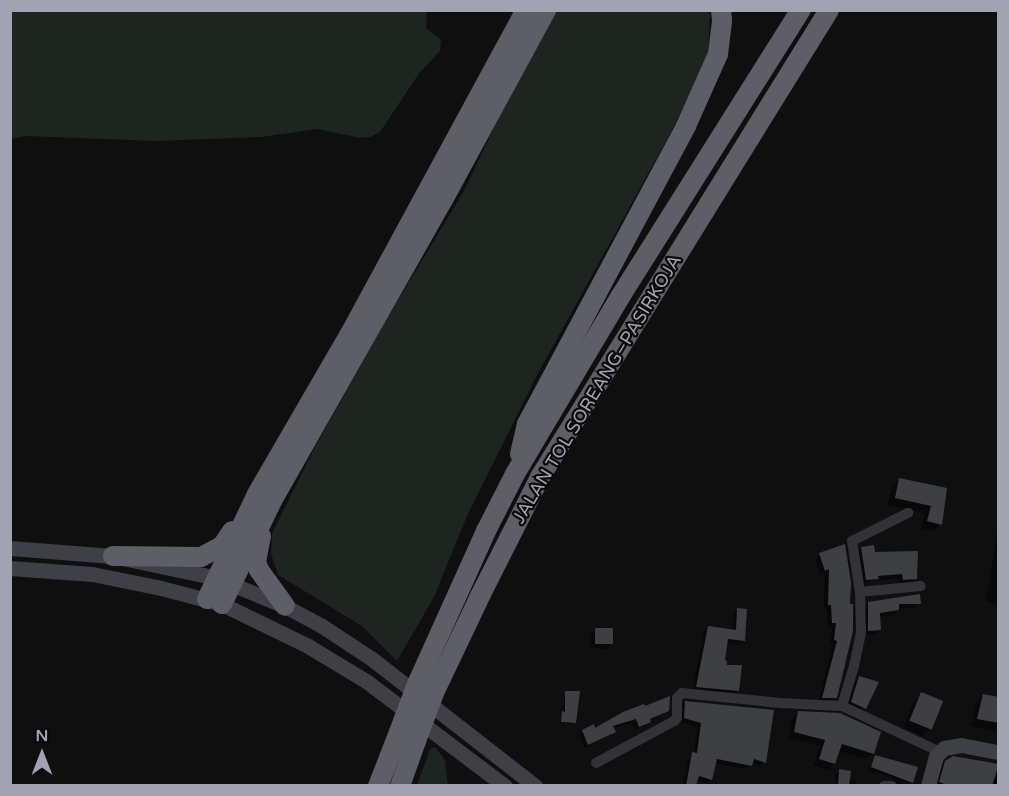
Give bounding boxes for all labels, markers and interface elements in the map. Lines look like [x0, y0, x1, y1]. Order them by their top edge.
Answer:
street label: JALAN TOL SOREANG–PASIRKOJA [508, 251, 686, 527]
north arrow [12, 724, 72, 784]
text: N [36, 726, 48, 746]

